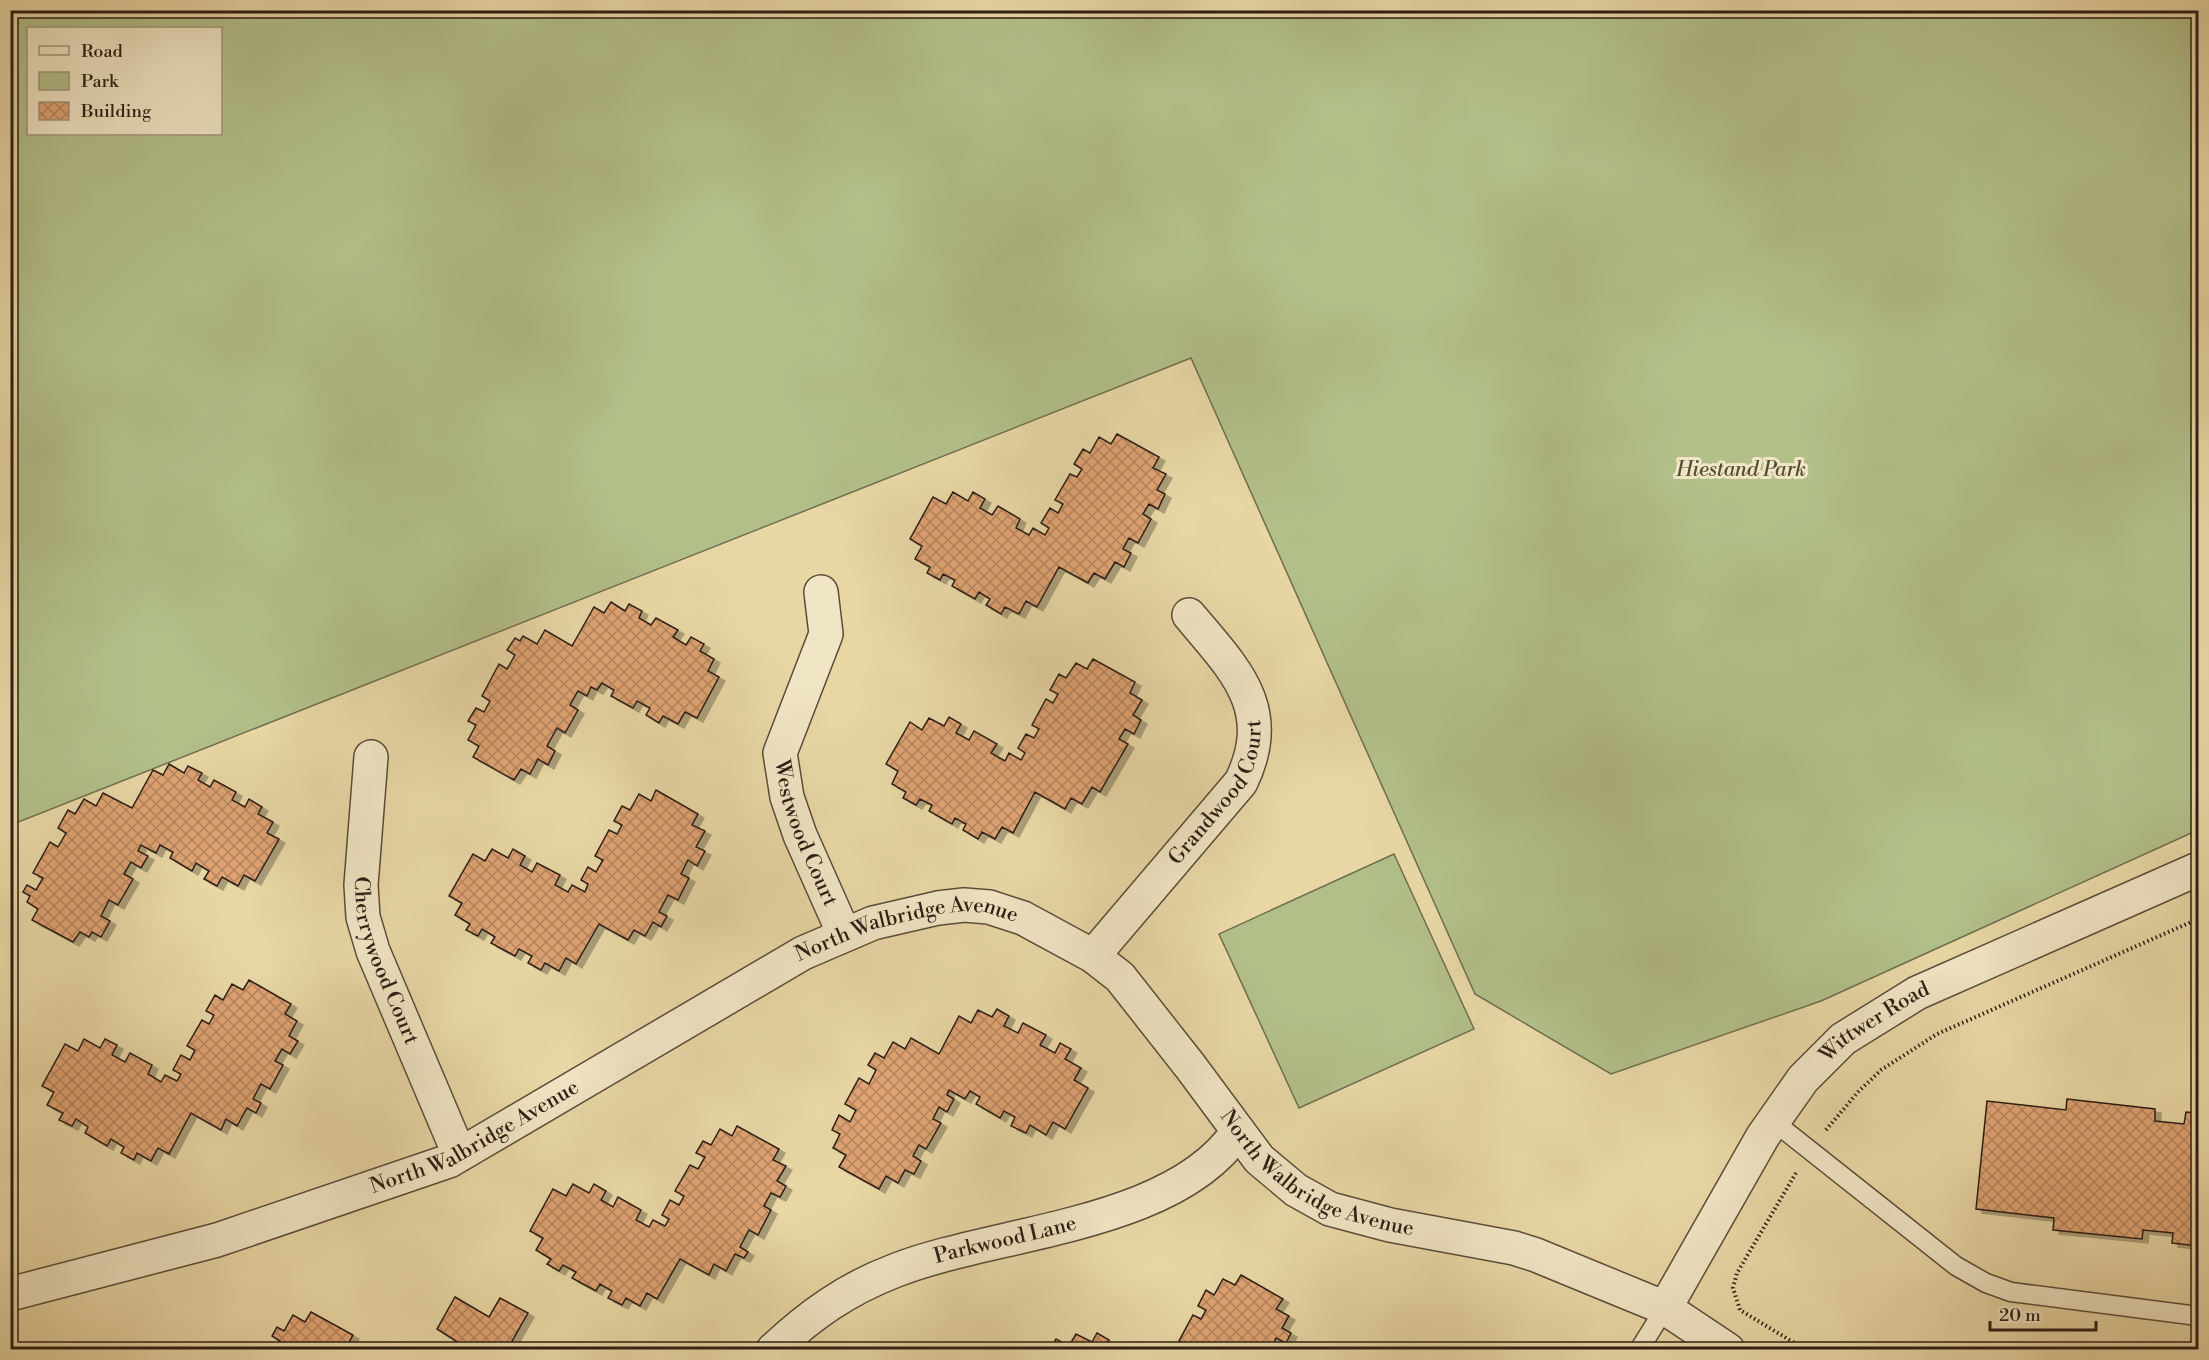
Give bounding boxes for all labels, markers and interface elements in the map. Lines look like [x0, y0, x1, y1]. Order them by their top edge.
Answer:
legend [27, 27, 222, 135]
text: Road [81, 40, 124, 63]
text: Park [81, 70, 120, 93]
text: Building [80, 100, 152, 123]
park label: Hiestand Park [1675, 457, 1806, 483]
street label: Grandwood Court [1163, 718, 1267, 870]
street label: Westwood Court [768, 757, 843, 911]
street label: Cherrywood Court [348, 875, 424, 1049]
street label: North Walbridge Avenue [791, 892, 1021, 968]
street label: Wittwer Road [1814, 976, 1933, 1068]
street label: North Walbridge Avenue [367, 1075, 584, 1200]
street label: North Walbridge Avenue [1214, 1105, 1416, 1242]
street label: Parkwood Lane [931, 1211, 1079, 1270]
scale bar [1990, 1294, 2096, 1332]
text: 20 m [1999, 1304, 2041, 1327]

